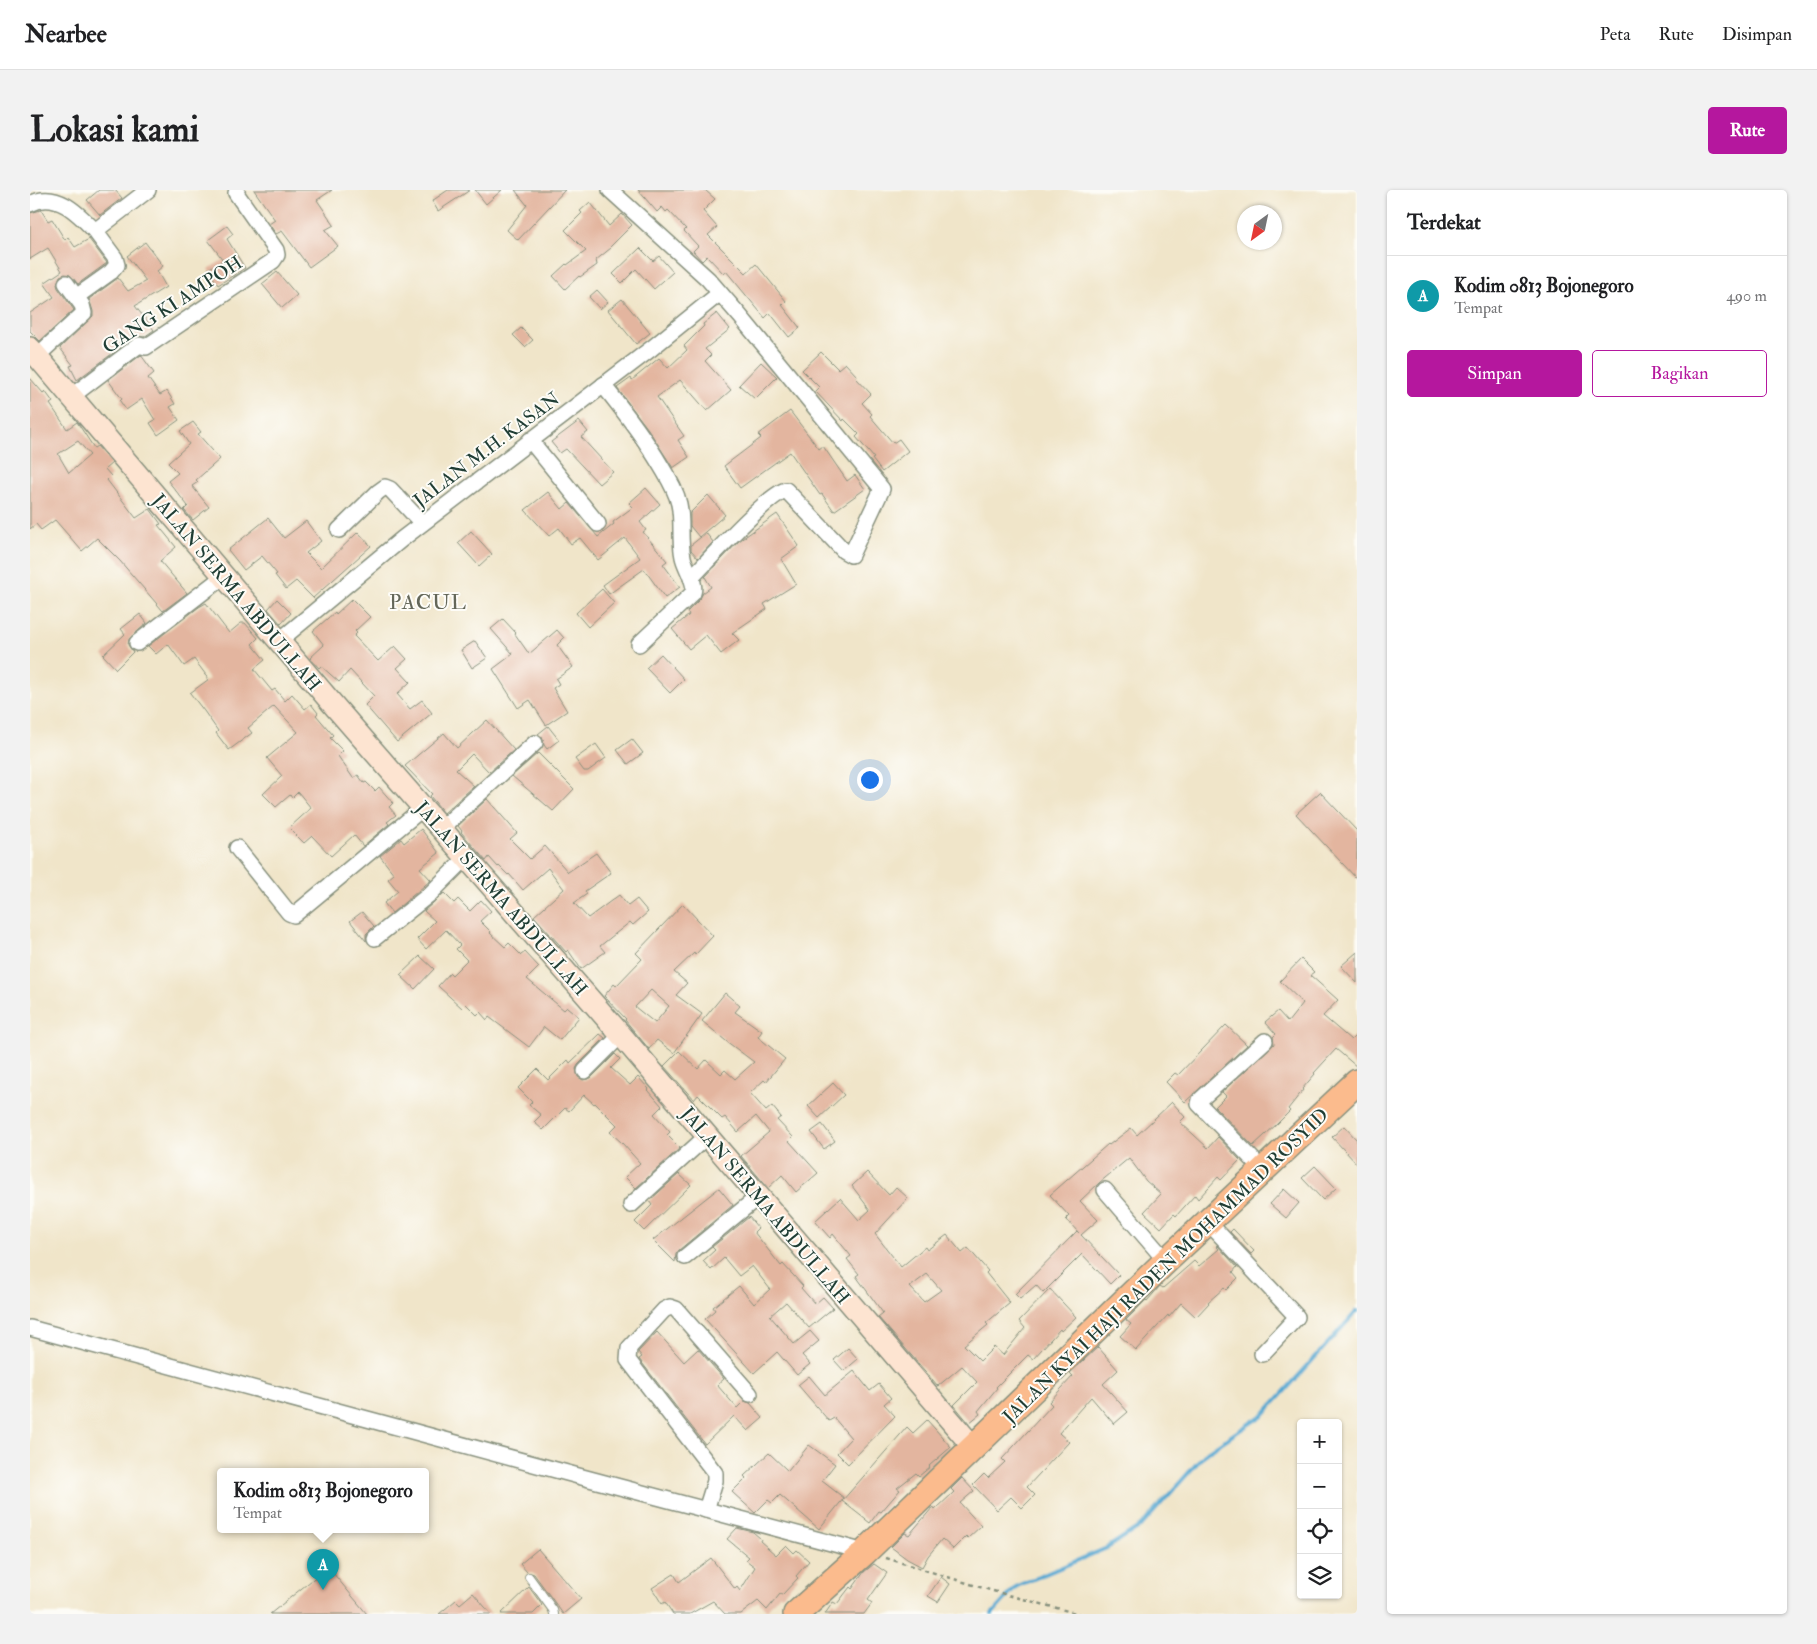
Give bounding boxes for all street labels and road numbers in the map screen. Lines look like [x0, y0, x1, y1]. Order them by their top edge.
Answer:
street label: GANG KI AMPOH [98, 251, 247, 359]
street label: JALAN M.H. KASAN [408, 387, 565, 513]
street label: JALAN SERMA ABDULLAH [146, 488, 326, 696]
street label: JALAN SERMA ABDULLAH [409, 796, 592, 1001]
street label: JALAN SERMA ABDULLAH [675, 1101, 855, 1309]
street label: JALAN KYAI HAJI RADEN MOHAMMAD ROSYID [997, 1103, 1334, 1429]

